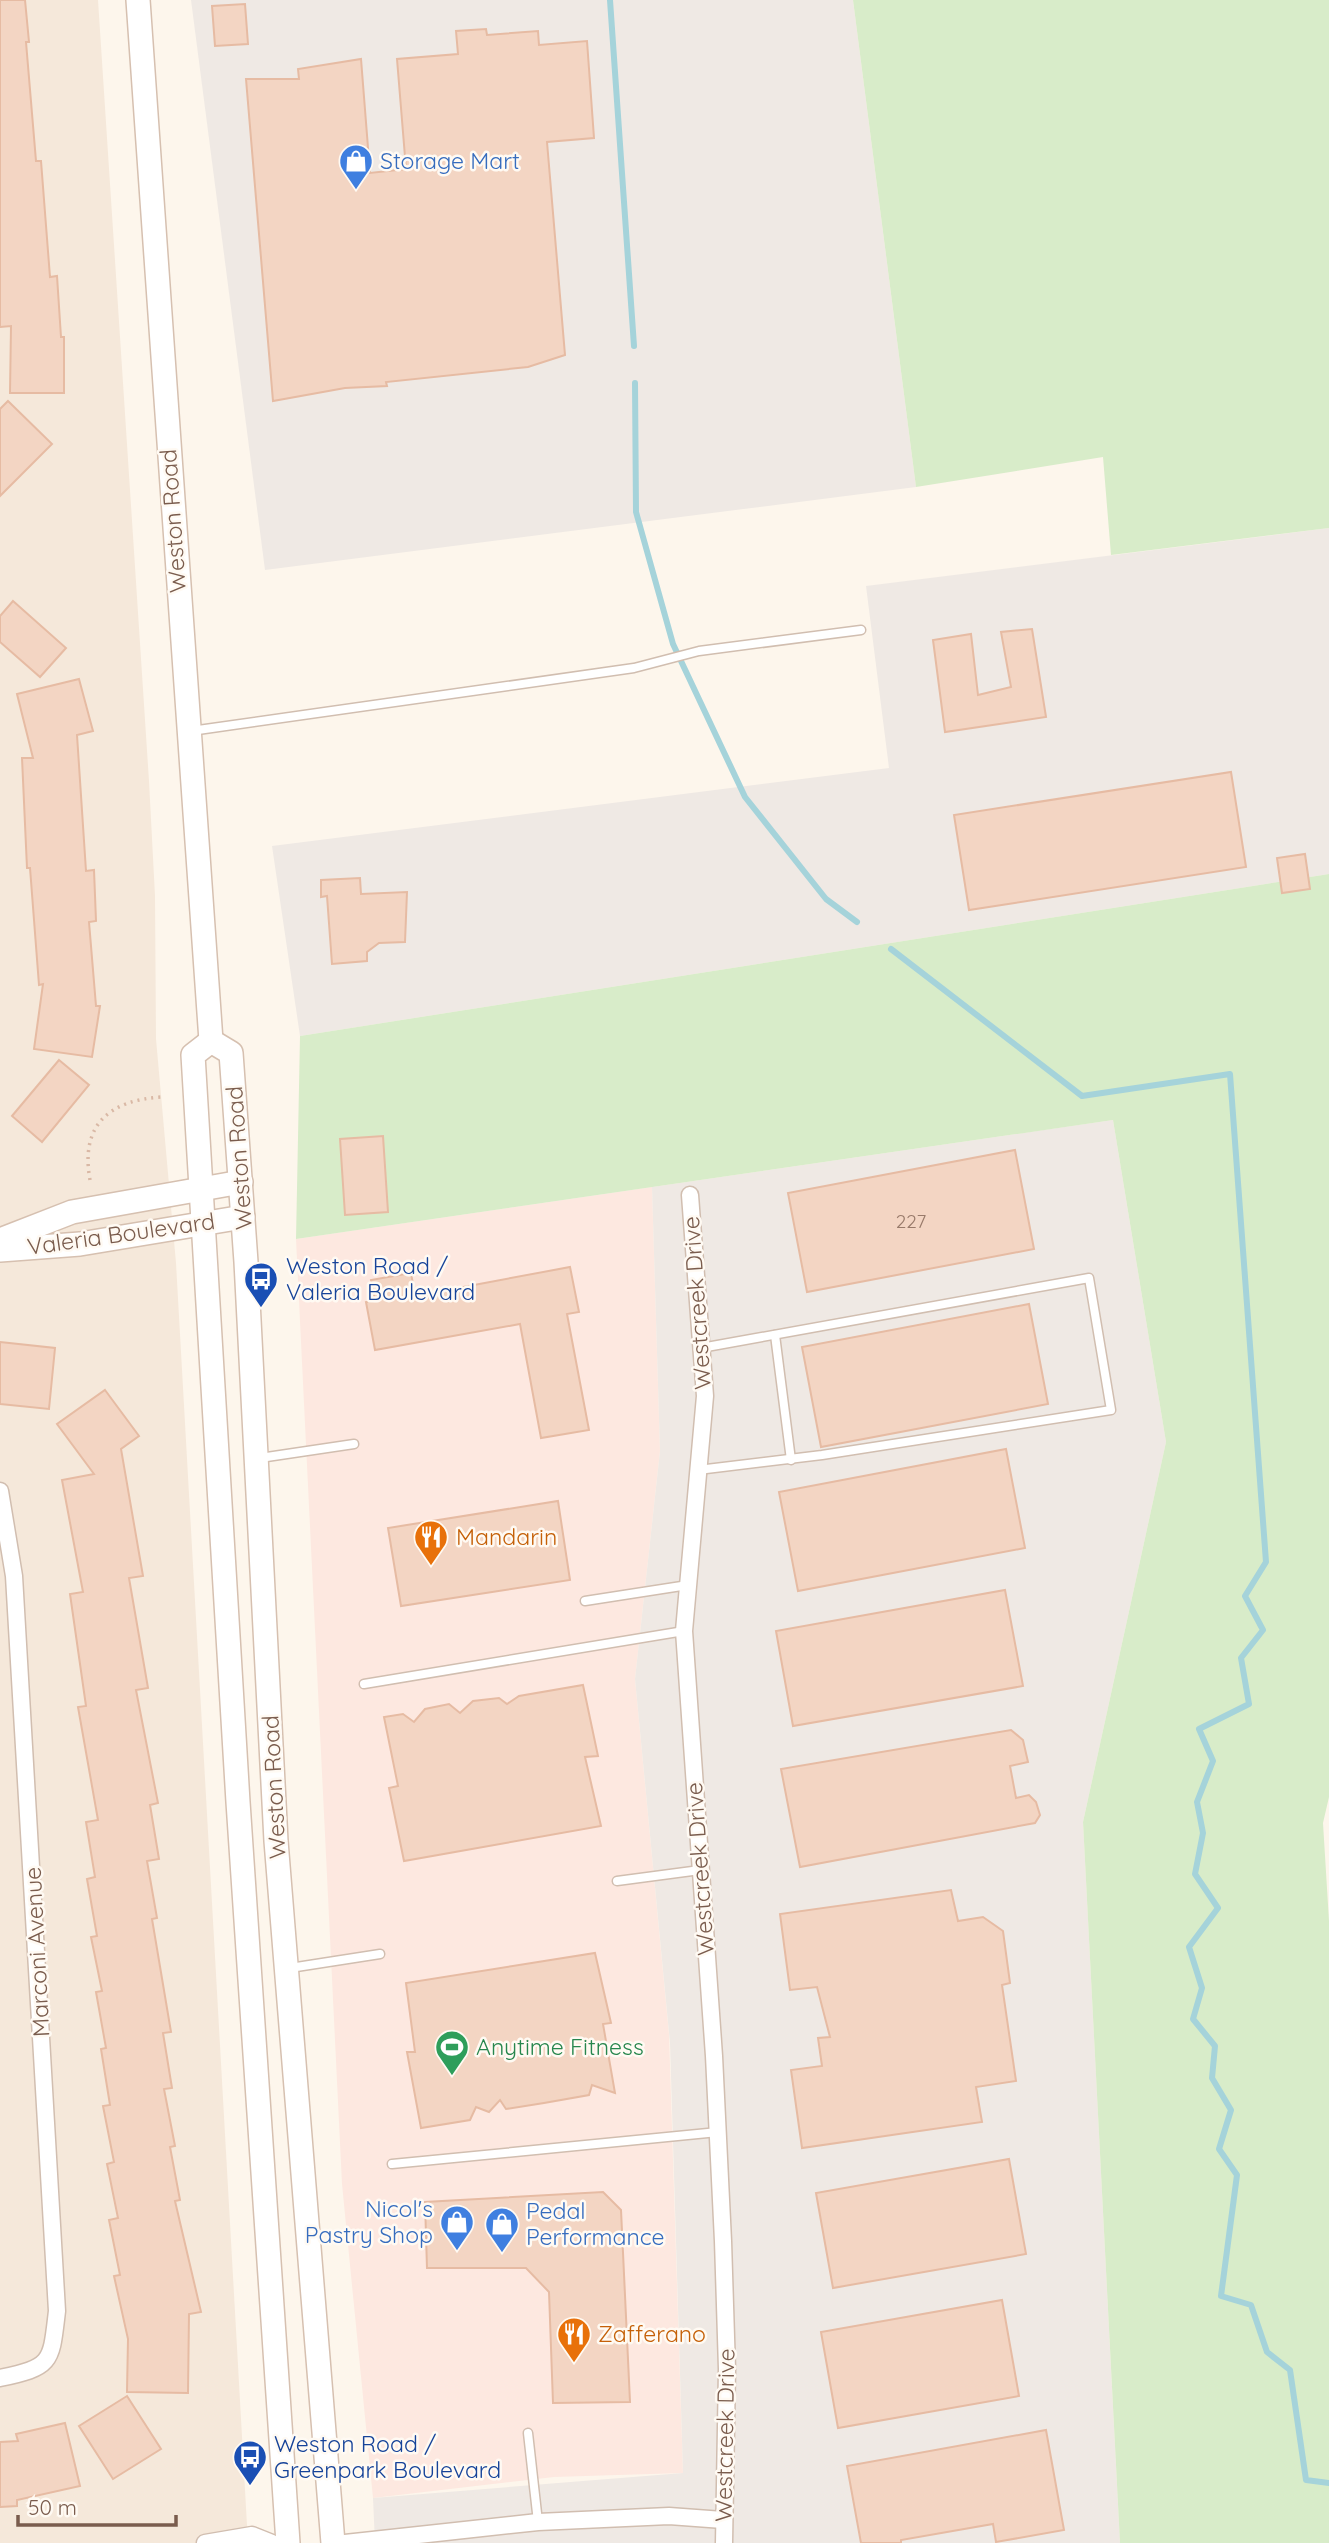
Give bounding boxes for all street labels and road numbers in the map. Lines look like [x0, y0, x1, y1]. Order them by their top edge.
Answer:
street label: Weston Road [153, 448, 192, 594]
street label: Weston Road [219, 1085, 258, 1231]
street label: Valeria Boulevard [25, 1206, 217, 1261]
street label: Westcreek Drive [676, 1215, 717, 1391]
street label: Weston Road [255, 1714, 292, 1860]
street label: Westcreek Drive [679, 1781, 720, 1957]
street label: Marconi Avenue [18, 1866, 55, 2038]
street label: Westcreek Drive [708, 2348, 741, 2522]

